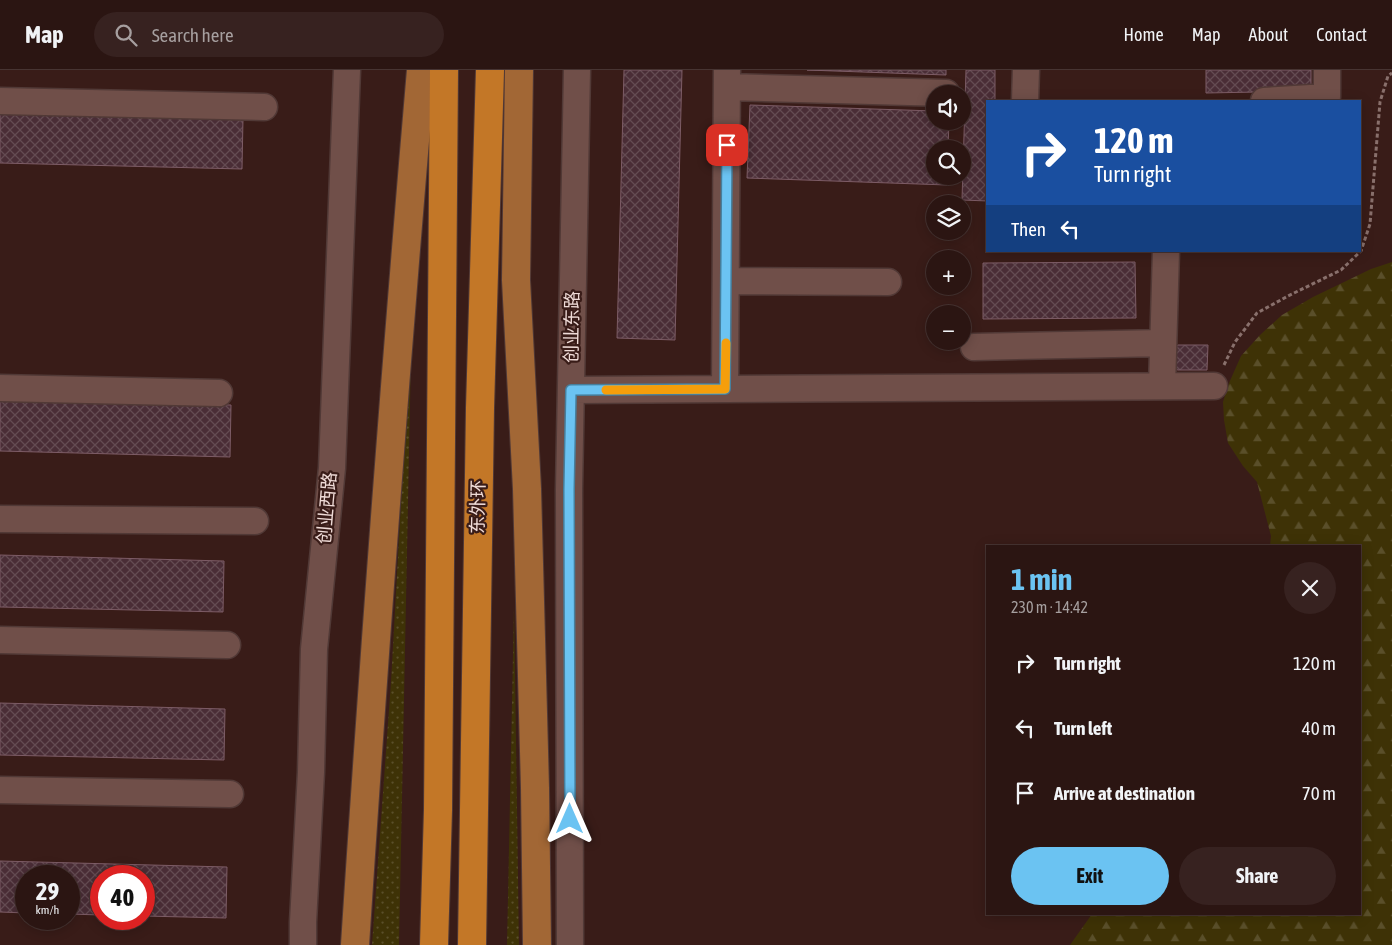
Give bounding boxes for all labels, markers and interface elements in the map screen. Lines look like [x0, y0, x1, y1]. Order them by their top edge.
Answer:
search box [94, 12, 444, 57]
text: Map [25, 21, 64, 48]
icon: search [112, 21, 140, 49]
text: Search here [152, 24, 234, 46]
text: Home [1124, 24, 1164, 45]
text: Map [1192, 24, 1221, 45]
text: About [1249, 24, 1288, 45]
text: Contact [1316, 24, 1367, 45]
map controls [926, 85, 971, 350]
button: sound [926, 85, 971, 130]
icon: right [1011, 120, 1076, 185]
text: 120 m [1094, 120, 1173, 160]
pin [706, 124, 748, 166]
icon: arrive [713, 131, 741, 159]
button: search [926, 140, 971, 185]
text: Turn right [1094, 161, 1171, 187]
button: layers [926, 195, 971, 240]
icon: left [1056, 215, 1084, 243]
text: Then [1011, 218, 1046, 240]
button: + [926, 250, 971, 295]
street label: 创业东路 [560, 291, 583, 363]
button: − [926, 305, 971, 350]
street label: 创业西路 [313, 471, 340, 545]
street label: 东外环 [467, 480, 488, 534]
text: 1 min [1011, 562, 1072, 596]
button: close [1284, 562, 1336, 614]
text: 230 m · 14:42 [1011, 598, 1088, 616]
icon: right [1011, 649, 1039, 677]
text: Turn right [1054, 652, 1121, 674]
text: 120 m [1293, 652, 1336, 674]
icon: left [1011, 714, 1039, 742]
text: Turn left [1054, 717, 1112, 739]
text: 40 m [1302, 717, 1336, 739]
icon: arrive [1011, 779, 1039, 807]
text: Arrive at destination [1054, 782, 1195, 804]
text: 70 m [1302, 782, 1336, 804]
position arrow [543, 792, 595, 844]
button: Exit [1011, 847, 1169, 905]
button: Share [1179, 847, 1336, 905]
speed limit sign: 40 [90, 865, 155, 930]
text: 29 [36, 877, 59, 905]
text: km/h [36, 903, 59, 917]

